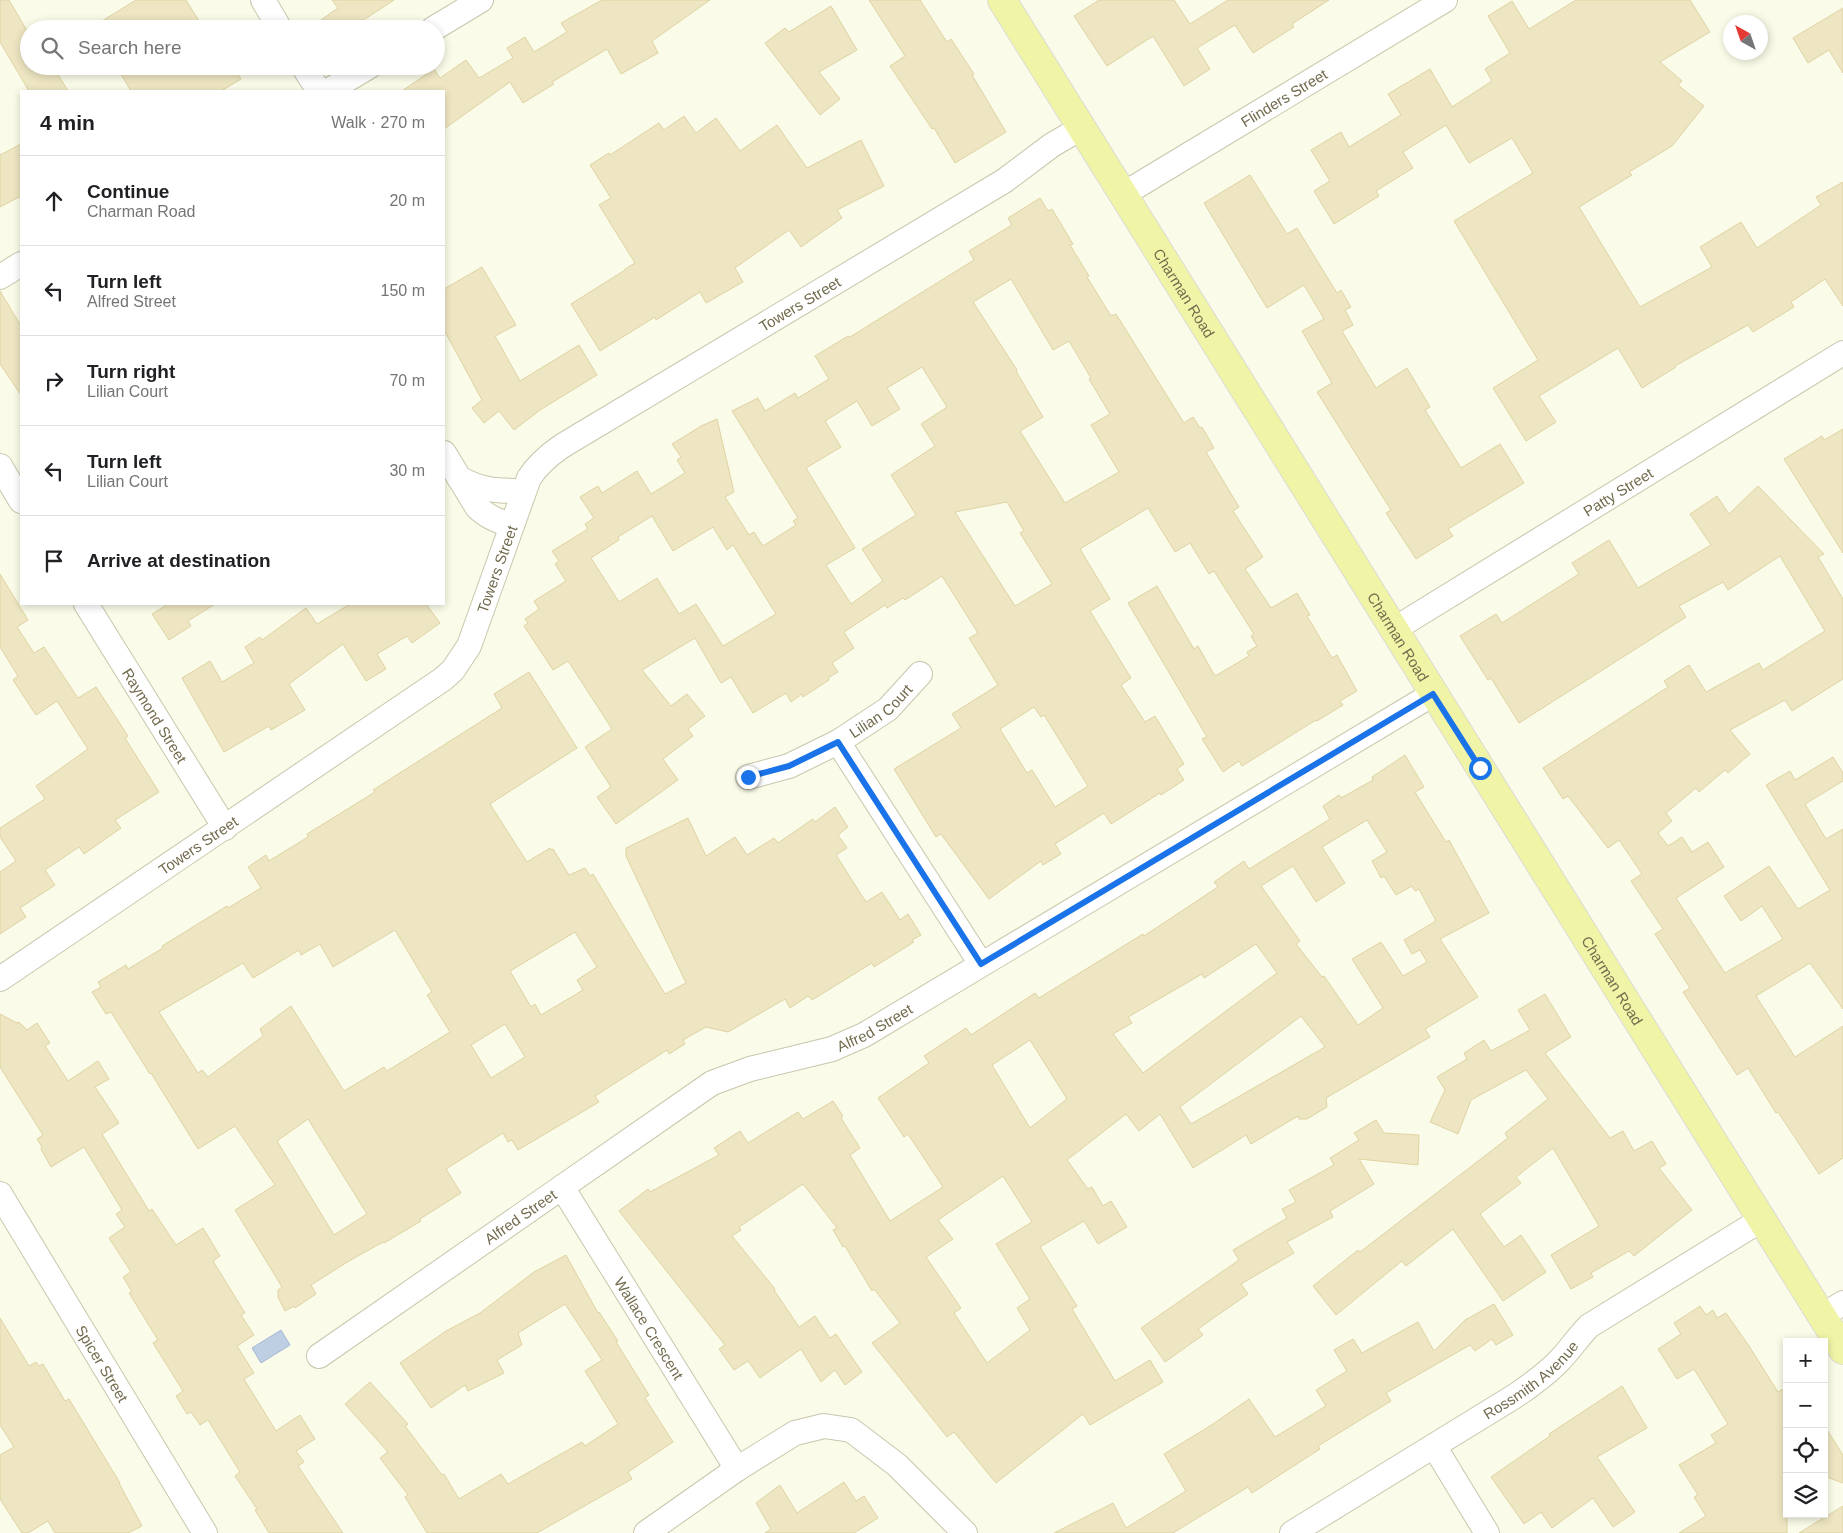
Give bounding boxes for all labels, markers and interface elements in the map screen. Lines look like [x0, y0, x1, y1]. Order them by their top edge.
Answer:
north arrow [1723, 15, 1768, 60]
search box [20, 20, 445, 75]
icon: search [38, 34, 66, 62]
text: Search here [78, 37, 182, 58]
street label: Flinders Street [1238, 64, 1331, 130]
text: 4 min [40, 111, 95, 134]
text: Walk · 270 m [331, 114, 425, 131]
text: Continue [87, 181, 169, 202]
icon: ahead [40, 187, 68, 215]
text: 20 m [389, 192, 425, 209]
text: Charman Road [87, 203, 196, 220]
street label: Charman Road [1150, 245, 1219, 341]
text: Turn left [87, 271, 162, 292]
street label: Towers Street [756, 272, 844, 334]
icon: left [40, 277, 68, 305]
text: 150 m [381, 282, 425, 299]
text: Alfred Street [87, 293, 176, 310]
text: Turn right [87, 361, 175, 382]
icon: right [40, 367, 68, 395]
text: 70 m [389, 372, 425, 389]
text: Lilian Court [87, 383, 168, 400]
text: Turn left [87, 451, 162, 472]
icon: left [40, 457, 68, 485]
text: 30 m [389, 462, 425, 479]
street label: Patty Street [1580, 463, 1656, 519]
text: Lilian Court [87, 473, 168, 490]
street label: Towers Street [473, 522, 520, 615]
icon: arrive [40, 547, 68, 575]
text: Arrive at destination [87, 550, 271, 571]
street label: Charman Road [1364, 589, 1433, 684]
street label: Raymond Street [119, 665, 191, 767]
street label: Lilian Court [846, 680, 916, 741]
route start [1469, 757, 1492, 780]
route end [737, 766, 760, 789]
street label: Towers Street [155, 812, 241, 878]
street label: Charman Road [1579, 933, 1647, 1028]
street label: Alfred Street [834, 999, 916, 1054]
street label: Alfred Street [481, 1185, 560, 1247]
street label: Wallace Crescent [611, 1274, 688, 1383]
street label: Spicer Street [73, 1322, 133, 1406]
street label: Rossmith Avenue [1480, 1337, 1581, 1422]
map controls [1783, 1338, 1828, 1518]
button: + [1783, 1338, 1828, 1383]
button: − [1783, 1383, 1828, 1428]
button: locate [1783, 1428, 1828, 1473]
button: layers [1783, 1473, 1828, 1518]

